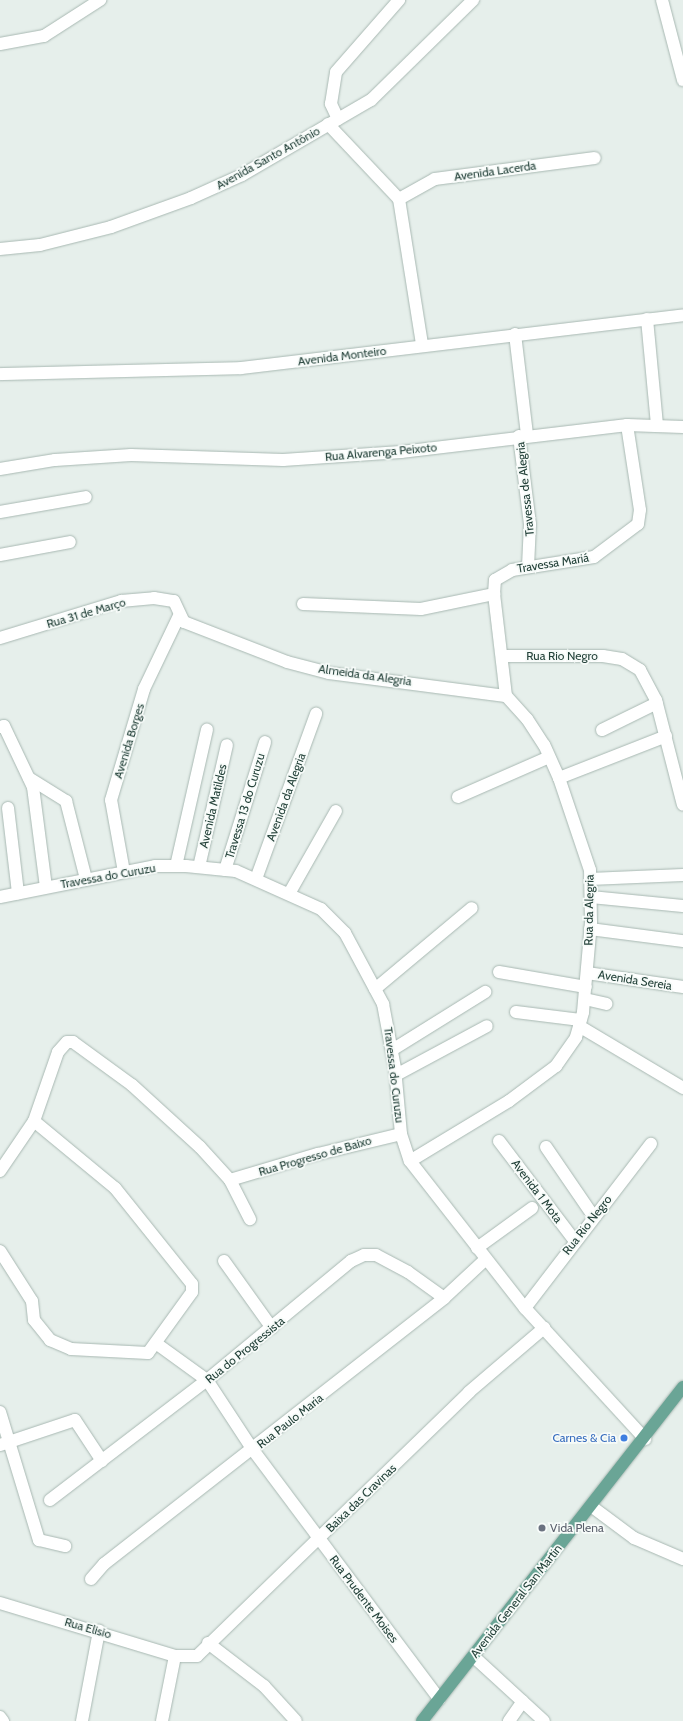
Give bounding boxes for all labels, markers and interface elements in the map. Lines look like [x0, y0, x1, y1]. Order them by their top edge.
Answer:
street label: Avenida Santo Antônio [214, 123, 322, 193]
street label: Avenida Lacerda [453, 158, 537, 184]
street label: Avenida Monteiro [297, 343, 387, 369]
street label: Rua Alvarenga Peixoto [324, 440, 438, 464]
street label: Travessa de Alegria [513, 441, 537, 537]
street label: Travessa Mariá [516, 550, 590, 576]
street label: Rua 31 de Março [45, 595, 127, 631]
street label: Rua Rio Negro [526, 649, 598, 663]
street label: Almeida da Alegria [318, 661, 412, 689]
street label: Avenida Borges [111, 702, 147, 780]
street label: Avenida da Alegria [263, 751, 309, 843]
street label: Travessa 13 do Curuzu [222, 752, 268, 860]
street label: Avenida Matildes [196, 763, 230, 849]
street label: Travessa do Curuzu [59, 861, 157, 891]
street label: Rua da Alegria [581, 874, 597, 946]
street label: Avenida Sereia [597, 967, 673, 993]
street label: Travessa do Curuzu [381, 1026, 407, 1124]
street label: Rua Progresso de Baixo [257, 1133, 373, 1179]
street label: Avenida 1 Mota [508, 1156, 566, 1226]
street label: Rua Rio Negro [559, 1192, 615, 1258]
street label: Rua do Progressista [202, 1314, 288, 1386]
street label: Rua Paulo Maria [254, 1391, 326, 1451]
place label: Carnes & Cia [552, 1431, 616, 1445]
marker: Carnes & Cia [619, 1433, 629, 1443]
street label: Baixa das Cravinas [323, 1461, 399, 1535]
place label: Vida Plena [550, 1521, 604, 1535]
marker: Vida Plena [537, 1523, 547, 1533]
street label: Avenida General San Martin [467, 1541, 565, 1661]
street label: Rua Prudente Moises [326, 1552, 402, 1646]
street label: Rua Elisio [63, 1614, 113, 1642]

